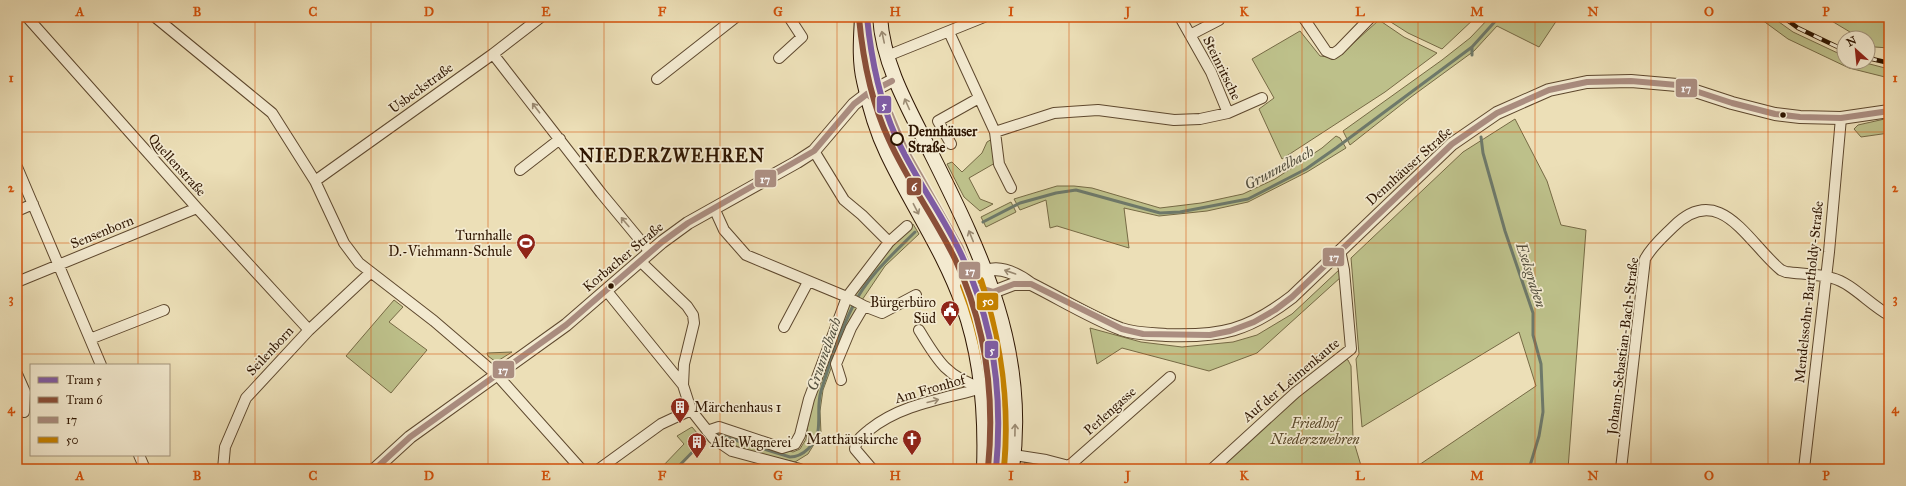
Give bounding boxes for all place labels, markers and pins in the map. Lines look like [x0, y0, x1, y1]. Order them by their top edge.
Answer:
unlabelled marker [1778, 110, 1788, 120]
place label: Dennhäuser Straße [908, 123, 978, 156]
marker: Dennhäuser Straße [890, 132, 904, 146]
place label: Turnhalle D.-Viehmann-Schule [388, 227, 512, 260]
sports icon: Turnhalle D.-Viehmann-Schule [515, 232, 537, 260]
unlabelled marker [606, 281, 616, 291]
place label: Bürgerbüro Süd [870, 294, 936, 327]
public building icon: Bürgerbüro Süd [939, 299, 961, 327]
building icon: Märchenhaus 1 [669, 396, 691, 424]
place label: Märchenhaus 1 [694, 399, 782, 416]
church icon: Matthäuskirche [901, 428, 923, 456]
building icon: Alte Wagnerei [686, 431, 708, 459]
place label: Matthäuskirche [807, 431, 898, 448]
place label: Alte Wagnerei [710, 434, 791, 451]

